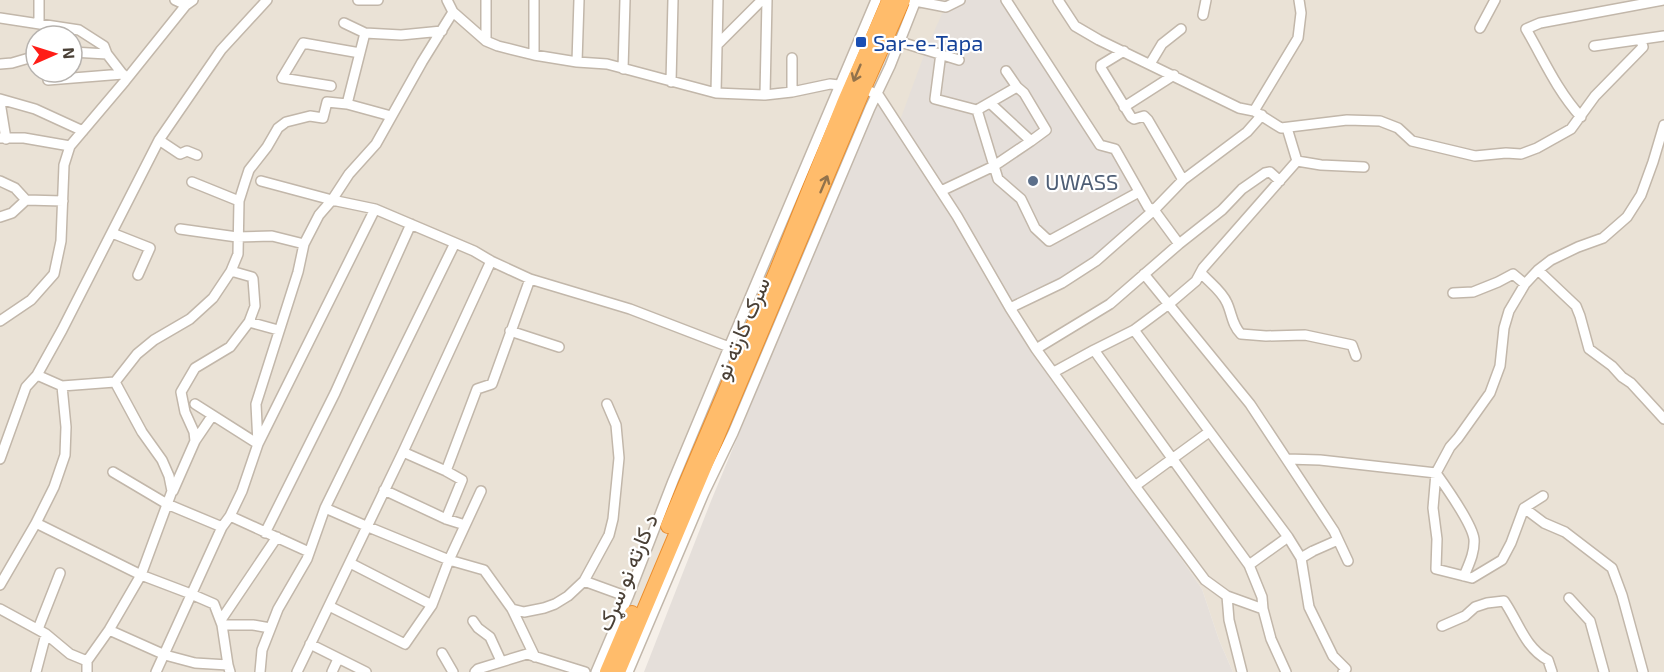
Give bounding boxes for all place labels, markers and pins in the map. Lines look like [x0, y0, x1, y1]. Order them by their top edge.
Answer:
place label: Sar-e-Tapa [873, 29, 983, 55]
marker: Sar-e-Tapa [854, 35, 868, 49]
place label: UWASS [1045, 168, 1118, 194]
marker: UWASS [1026, 174, 1040, 188]

